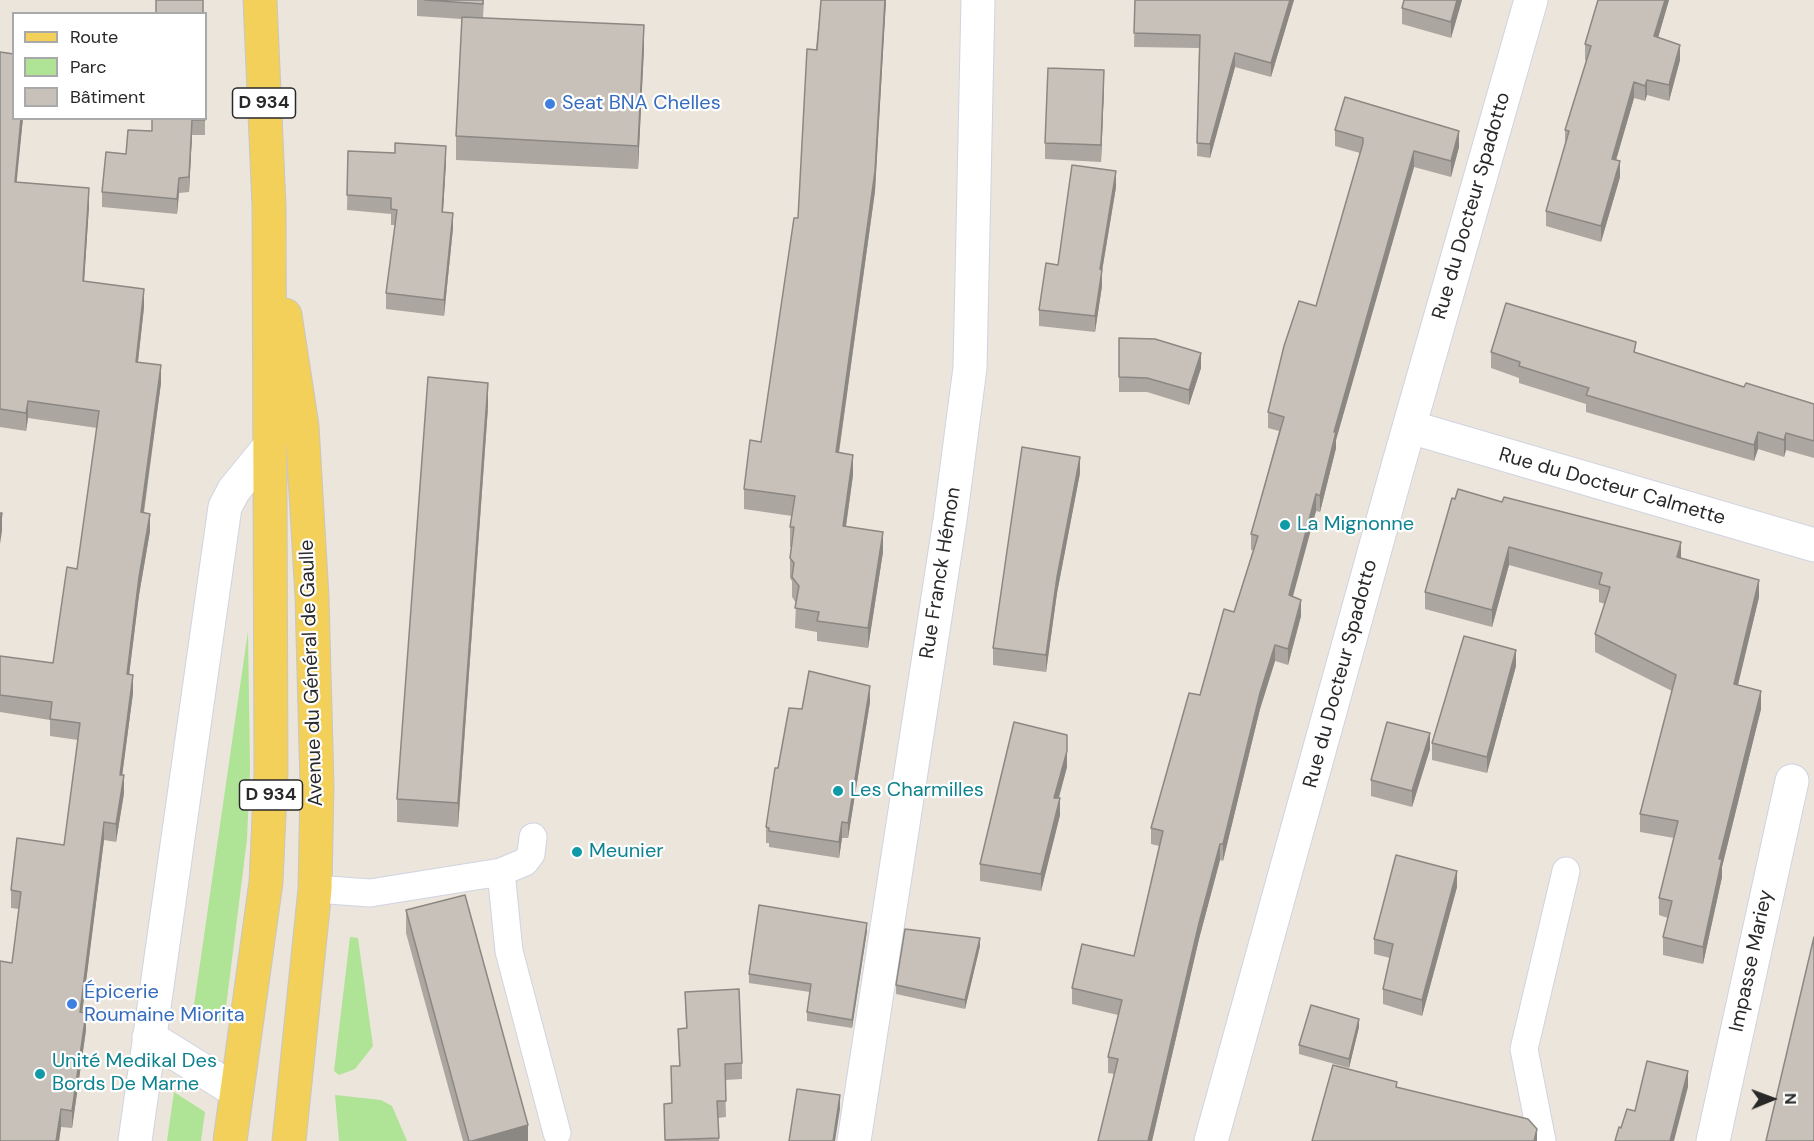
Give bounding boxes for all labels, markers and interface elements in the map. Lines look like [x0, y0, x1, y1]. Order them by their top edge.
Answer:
legend [12, 12, 207, 120]
text: Route [70, 25, 118, 49]
text: Parc [70, 55, 106, 79]
text: Bâtiment [70, 85, 145, 109]
road number: D 934 [232, 88, 296, 118]
street label: Rue du Docteur Spadotto [1428, 90, 1516, 322]
place label: Seat BNA Chelles [562, 92, 721, 116]
marker: Seat BNA Chelles [543, 97, 557, 111]
street label: Rue du Docteur Calmette [1496, 443, 1728, 531]
street label: Rue Franck Hémon [916, 485, 966, 661]
place label: La Mignonne [1297, 513, 1414, 537]
marker: La Mignonne [1278, 518, 1292, 532]
street label: Avenue du Général de Gaulle [295, 539, 329, 807]
street label: Rue du Docteur Spadotto [1299, 557, 1383, 791]
place label: Les Charmilles [850, 779, 984, 803]
road number: D 934 [240, 780, 302, 810]
marker: Les Charmilles [831, 784, 845, 798]
place label: Meunier [589, 840, 664, 864]
marker: Meunier [570, 845, 584, 859]
street label: Impasse Mariey [1725, 888, 1779, 1034]
place label: Épicerie Roumaine Miorita [84, 981, 245, 1028]
marker: Épicerie Roumaine Miorita [65, 997, 79, 1011]
place label: Unité Medikal Des Bords De Marne [52, 1050, 217, 1097]
marker: Unité Medikal Des Bords De Marne [33, 1067, 47, 1081]
north arrow [1742, 1069, 1802, 1129]
text: N [1780, 1093, 1801, 1105]

